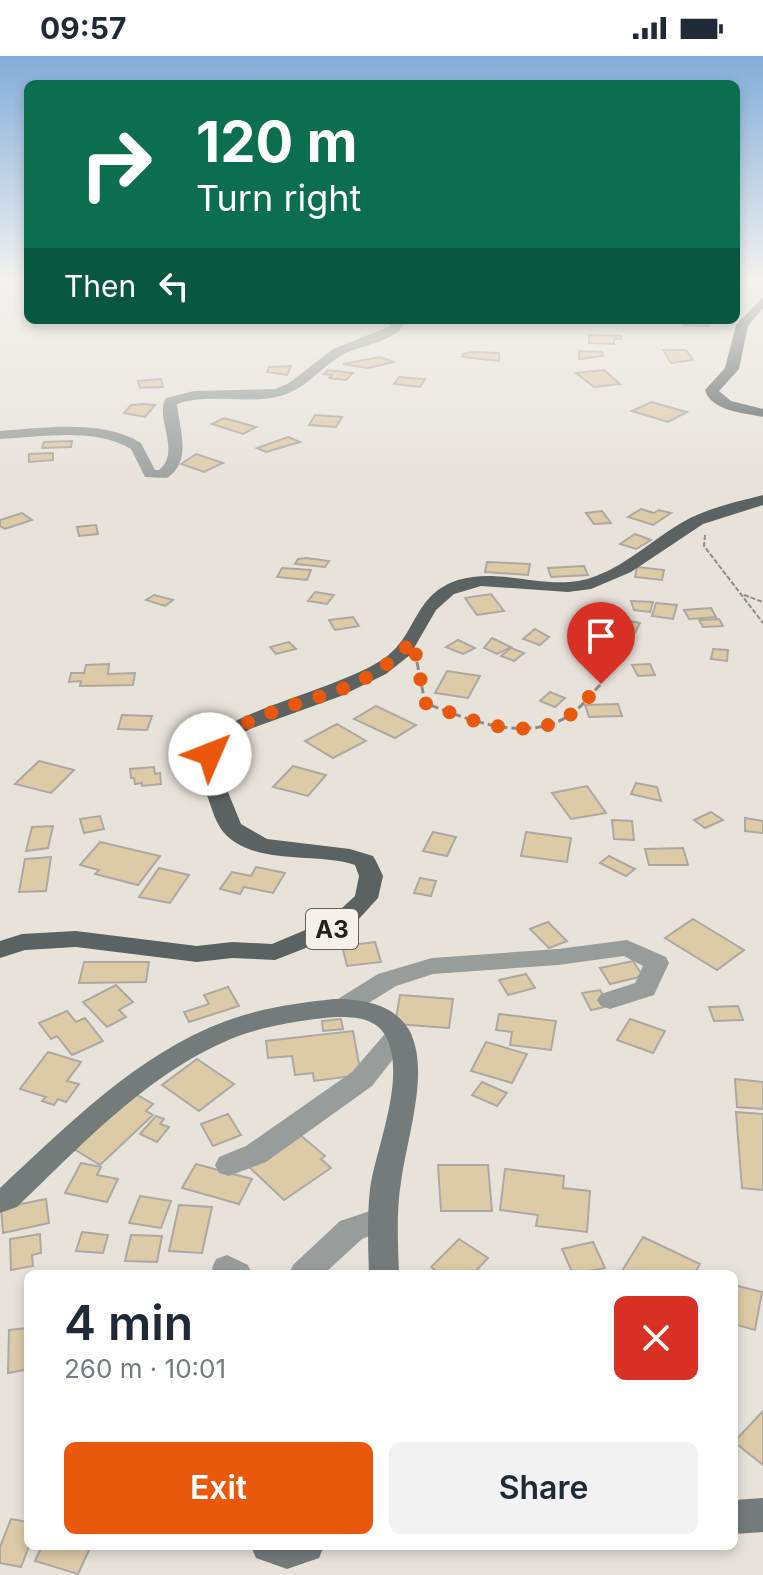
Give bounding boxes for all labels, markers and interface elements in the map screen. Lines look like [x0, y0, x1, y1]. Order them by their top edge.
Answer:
text: 09:57 [40, 10, 126, 46]
text: 120 m [196, 108, 358, 176]
icon: right [64, 112, 168, 216]
text: Turn right [196, 176, 361, 220]
icon: left [152, 264, 196, 308]
text: Then [64, 268, 136, 304]
pin [567, 602, 635, 684]
icon: arrive [579, 614, 623, 658]
position arrow [168, 712, 252, 796]
road number: A3 [306, 909, 358, 949]
text: 4 min [64, 1293, 193, 1352]
button: close [614, 1296, 698, 1380]
text: 260 m · 10:01 [64, 1353, 226, 1384]
button: Exit [64, 1442, 373, 1534]
button: Share [389, 1442, 698, 1534]

